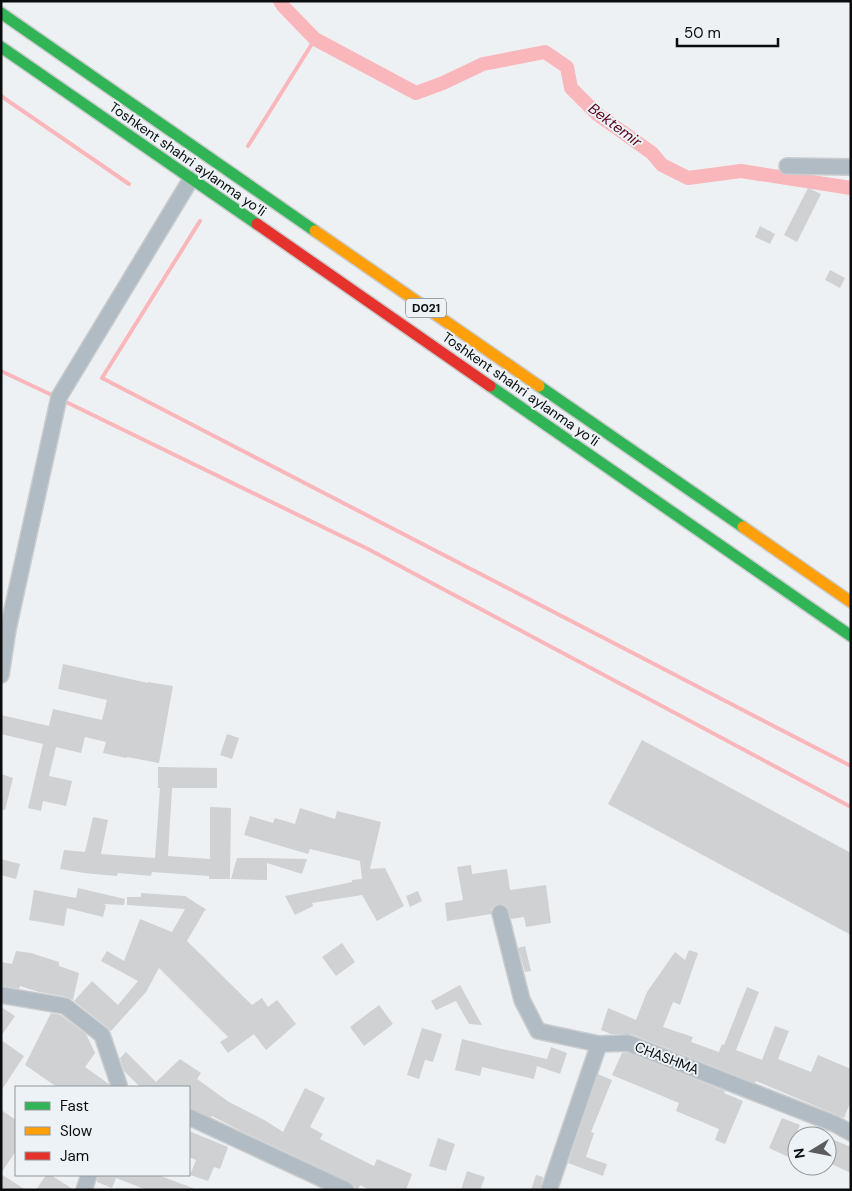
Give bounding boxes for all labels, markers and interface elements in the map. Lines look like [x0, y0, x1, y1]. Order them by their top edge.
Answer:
scale bar [677, 15, 778, 47]
text: 50 m [684, 23, 721, 43]
street label: Toshkent shahri aylanma yoʻli [106, 98, 270, 220]
water label: Bektemir [584, 98, 646, 152]
road number: D021 [406, 298, 446, 318]
street label: Toshkent shahri aylanma yoʻli [439, 328, 603, 450]
street label: CHASHMA [632, 1037, 702, 1079]
legend [15, 1086, 190, 1176]
text: Fast [60, 1096, 89, 1116]
text: Slow [60, 1121, 93, 1141]
north arrow [787, 1126, 837, 1176]
text: Jam [60, 1146, 89, 1166]
text: N [789, 1147, 809, 1160]

